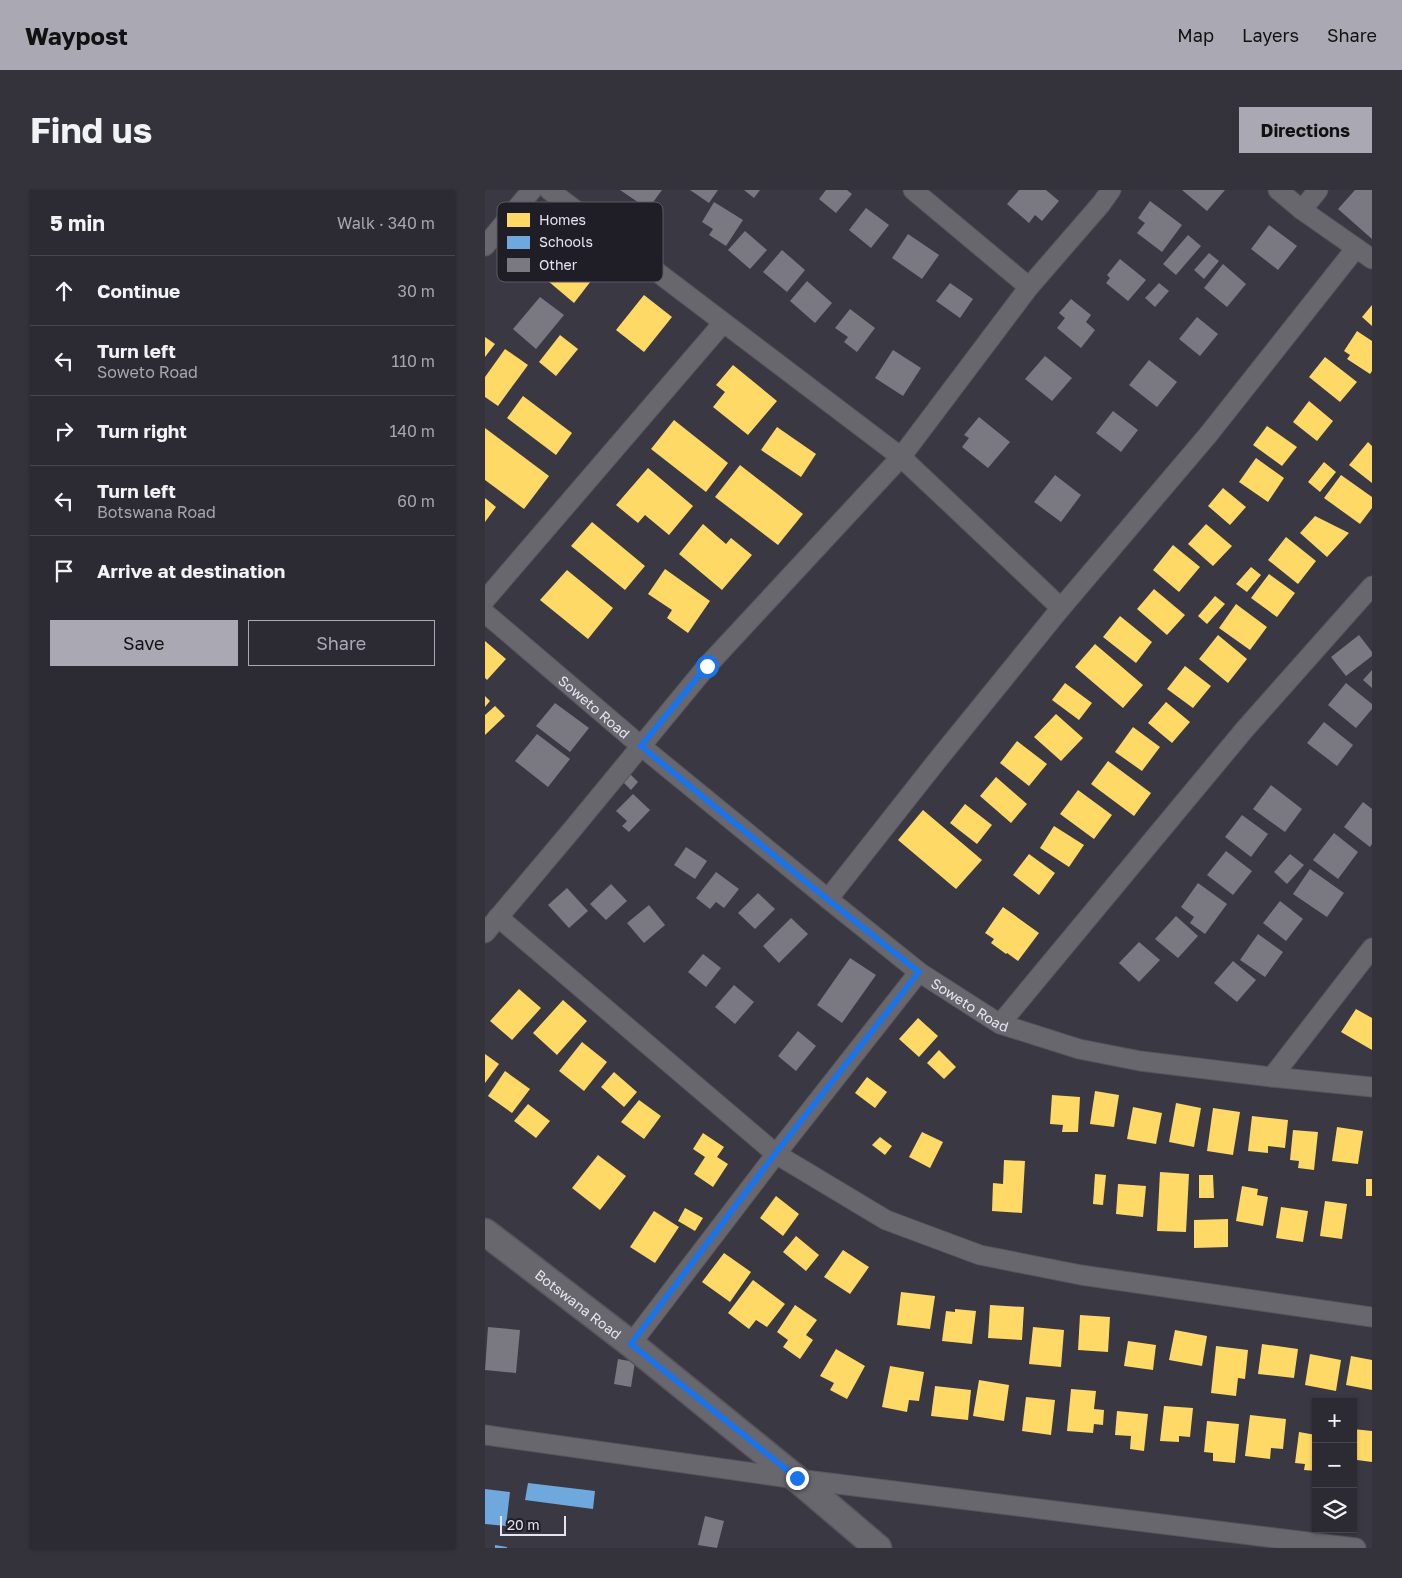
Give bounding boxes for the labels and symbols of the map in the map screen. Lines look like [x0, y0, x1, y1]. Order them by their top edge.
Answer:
legend [497, 202, 663, 282]
text: Homes [539, 211, 586, 228]
text: Schools [539, 233, 593, 250]
text: Other [539, 256, 578, 273]
route start [696, 655, 719, 678]
street label: Soweto Road [555, 671, 634, 742]
street label: Soweto Road [928, 974, 1011, 1035]
street label: Botswana Road [532, 1265, 625, 1342]
route end [786, 1467, 809, 1490]
scale bar [500, 1513, 566, 1536]

